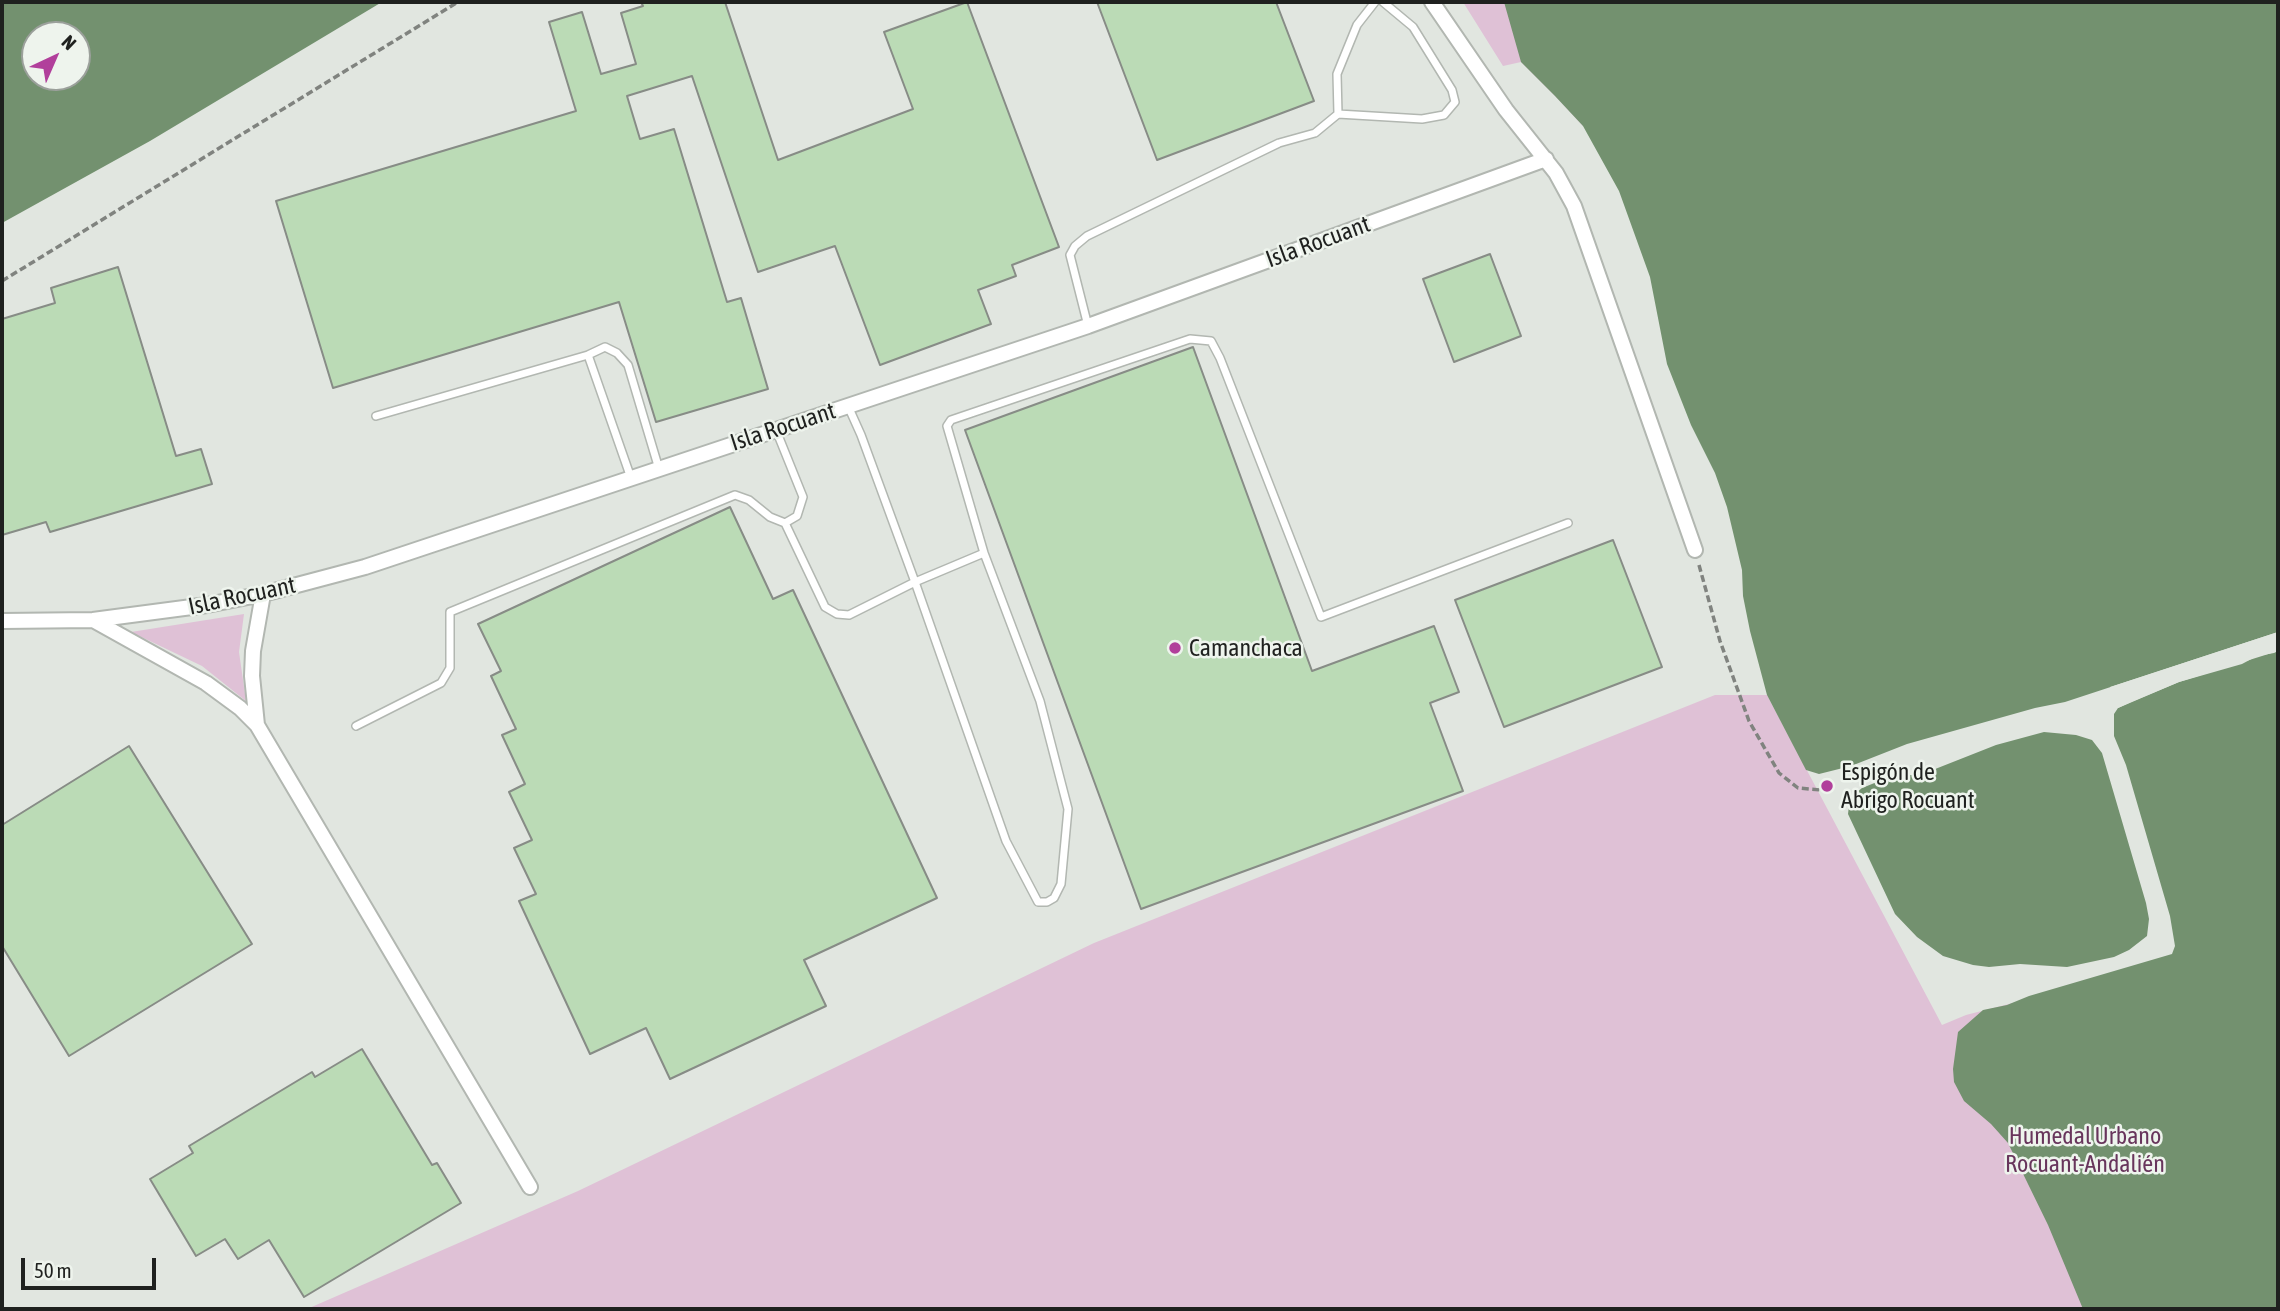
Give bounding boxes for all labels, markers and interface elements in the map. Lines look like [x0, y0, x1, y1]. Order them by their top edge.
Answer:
north arrow [21, 21, 91, 91]
text: N [58, 31, 81, 54]
street label: Isla Rocuant [1262, 210, 1374, 274]
street label: Isla Rocuant [727, 396, 839, 458]
street label: Isla Rocuant [186, 571, 298, 621]
place label: Camanchaca [1189, 634, 1303, 662]
marker: Camanchaca [1167, 640, 1183, 656]
place label: Espigón de Abrigo Rocuant [1841, 758, 1975, 814]
marker: Espigón de Abrigo Rocuant [1819, 778, 1835, 794]
park label: Humedal Urbano Rocuant-Andalién [2005, 1122, 2165, 1178]
scale bar [24, 1244, 159, 1288]
text: 50 m [34, 1258, 72, 1282]

